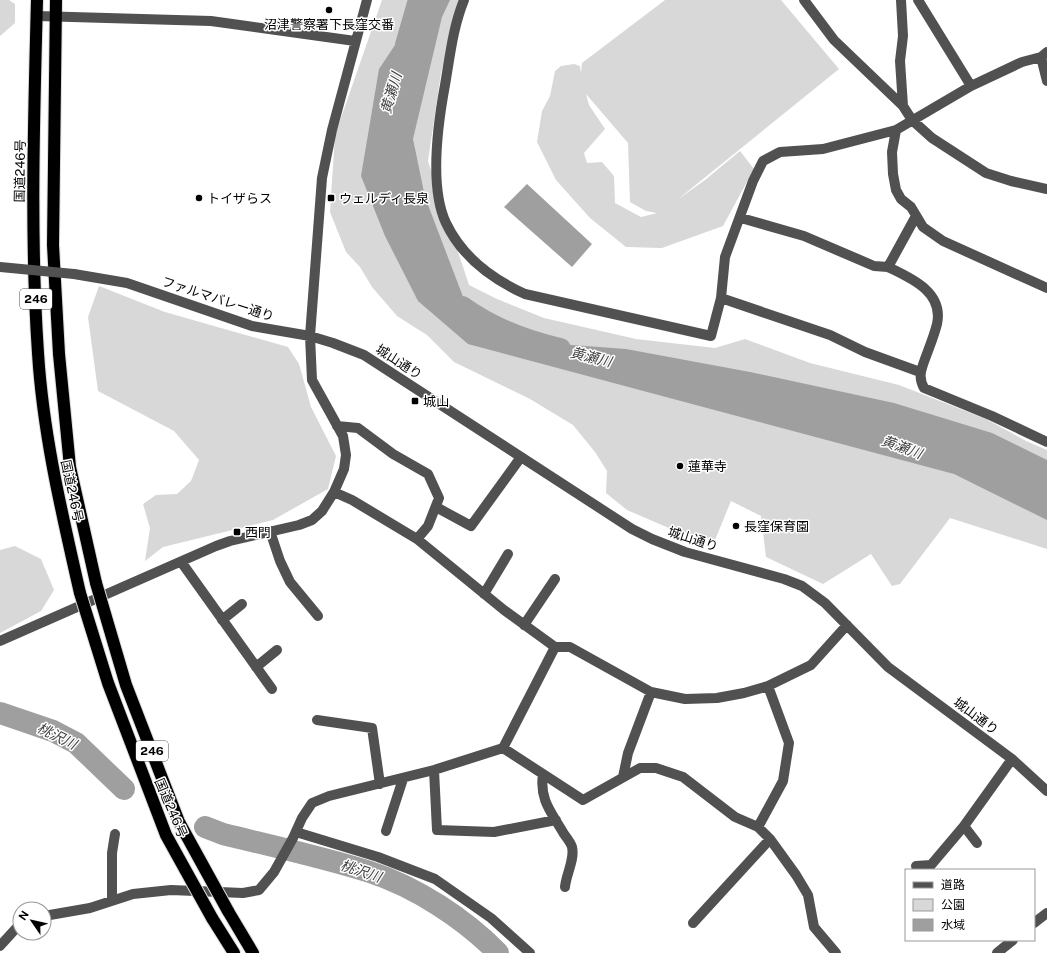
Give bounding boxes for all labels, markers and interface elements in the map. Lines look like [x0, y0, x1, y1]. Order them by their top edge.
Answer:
marker: 沼津警察署下長窪交番 [324, 5, 334, 15]
place label: 沼津警察署下長窪交番 [264, 17, 394, 32]
water label: 黄瀬川 [378, 69, 405, 115]
street label: 国道246号 [12, 139, 28, 203]
place label: トイザらス [207, 191, 272, 206]
place label: ウェルディ長泉 [339, 191, 429, 206]
marker: トイザらス [194, 193, 204, 203]
marker: ウェルディ長泉 [326, 193, 336, 203]
street label: ファルマバレー通り [160, 274, 276, 324]
road number: 246 [20, 289, 52, 309]
street label: 城山通り [373, 342, 425, 382]
water label: 黄瀬川 [569, 344, 615, 370]
place label: 城山 [423, 394, 449, 409]
marker: 城山 [410, 396, 420, 406]
water label: 黄瀬川 [880, 432, 926, 462]
street label: 国道246号 [58, 459, 86, 523]
place label: 蓮華寺 [688, 459, 727, 474]
marker: 蓮華寺 [675, 461, 685, 471]
place label: 長窪保育園 [744, 519, 809, 534]
marker: 長窪保育園 [731, 521, 741, 531]
street label: 城山通り [666, 524, 720, 554]
place label: 西門 [245, 525, 271, 540]
marker: 西門 [232, 527, 242, 537]
street label: 城山通り [951, 694, 1001, 738]
water label: 桃沢川 [35, 720, 81, 753]
road number: 246 [136, 741, 168, 761]
street label: 国道246号 [152, 776, 190, 840]
water label: 桃沢川 [339, 857, 385, 886]
legend [905, 869, 1035, 941]
text: 道路 [941, 878, 965, 892]
text: 公園 [941, 898, 965, 912]
north arrow [12, 901, 52, 941]
text: N [16, 908, 31, 922]
text: 水域 [941, 918, 965, 932]

